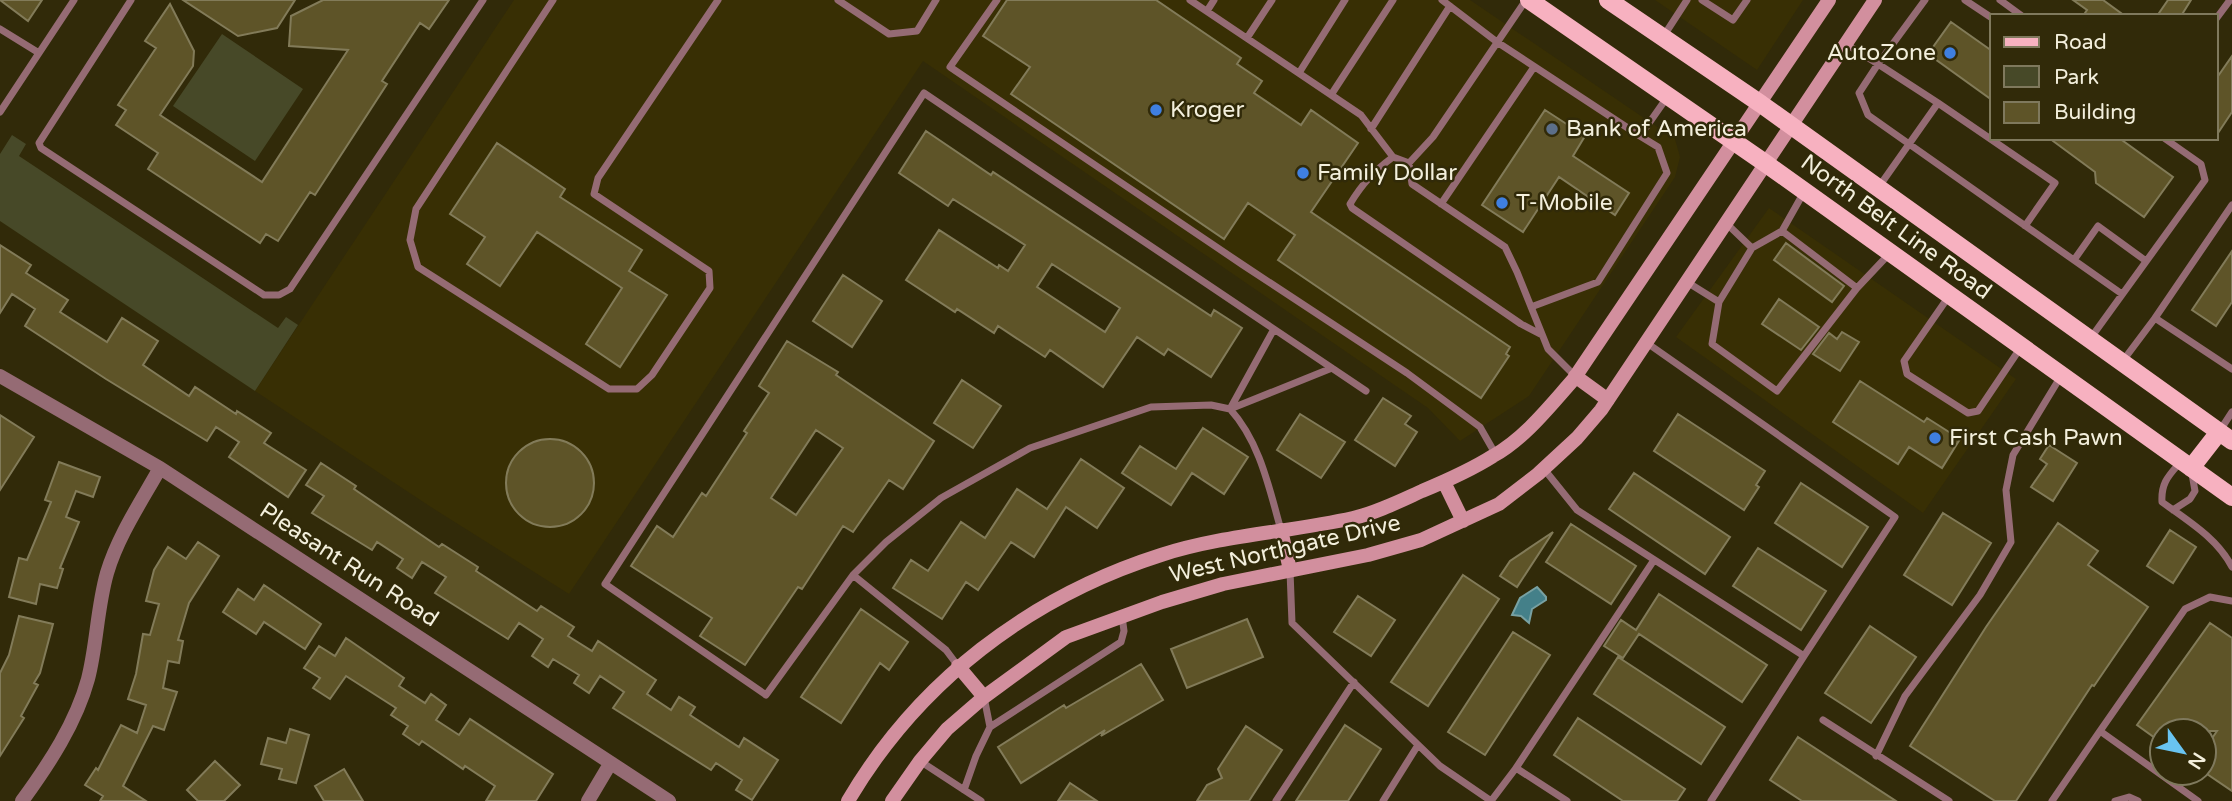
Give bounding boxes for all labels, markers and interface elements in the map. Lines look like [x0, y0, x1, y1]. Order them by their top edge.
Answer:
legend [1990, 14, 2218, 140]
text: Road [2054, 30, 2107, 55]
place label: AutoZone [1827, 39, 1936, 67]
marker: AutoZone [1942, 45, 1958, 61]
text: Park [2054, 65, 2099, 90]
place label: Kroger [1170, 96, 1244, 124]
text: Building [2054, 100, 2136, 125]
marker: Kroger [1148, 102, 1164, 118]
place label: Bank of America [1566, 115, 1747, 143]
marker: Bank of America [1544, 121, 1560, 137]
street label: North Belt Line Road [1795, 148, 1997, 306]
place label: Family Dollar [1317, 159, 1457, 187]
marker: Family Dollar [1295, 165, 1311, 181]
place label: T-Mobile [1516, 189, 1613, 217]
marker: T-Mobile [1494, 195, 1510, 211]
place label: First Cash Pawn [1949, 424, 2123, 452]
marker: First Cash Pawn [1927, 430, 1943, 446]
street label: Pleasant Run Road [254, 497, 444, 633]
street label: West Northgate Drive [1167, 509, 1403, 589]
north arrow [2148, 717, 2218, 787]
text: N [2183, 748, 2210, 773]

